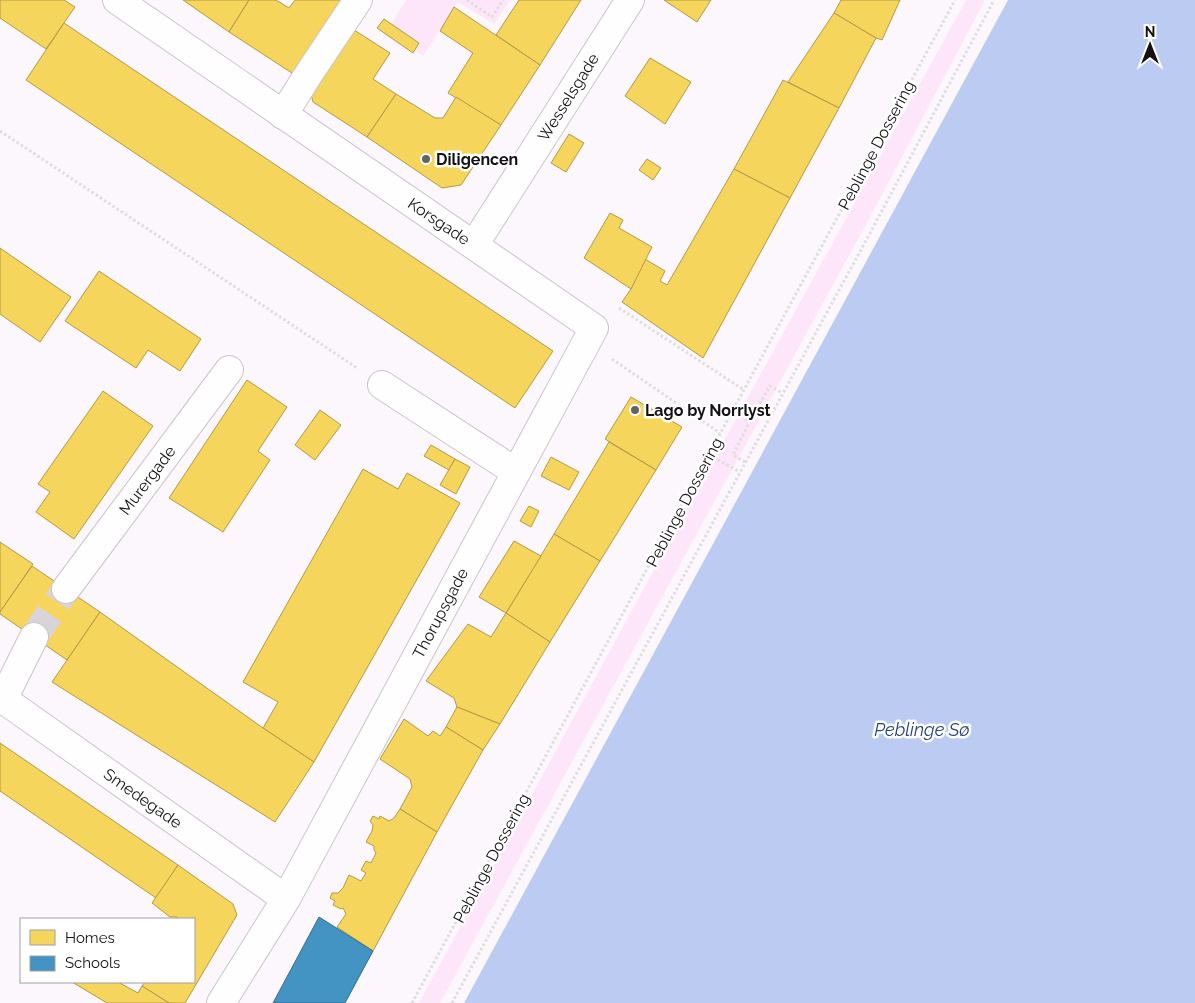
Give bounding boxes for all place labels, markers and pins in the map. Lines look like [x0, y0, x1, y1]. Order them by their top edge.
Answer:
place label: Diligencen [436, 150, 518, 169]
marker: Diligencen [420, 153, 432, 165]
place label: Lago by Norrlyst [645, 401, 771, 420]
marker: Lago by Norrlyst [629, 404, 641, 416]

